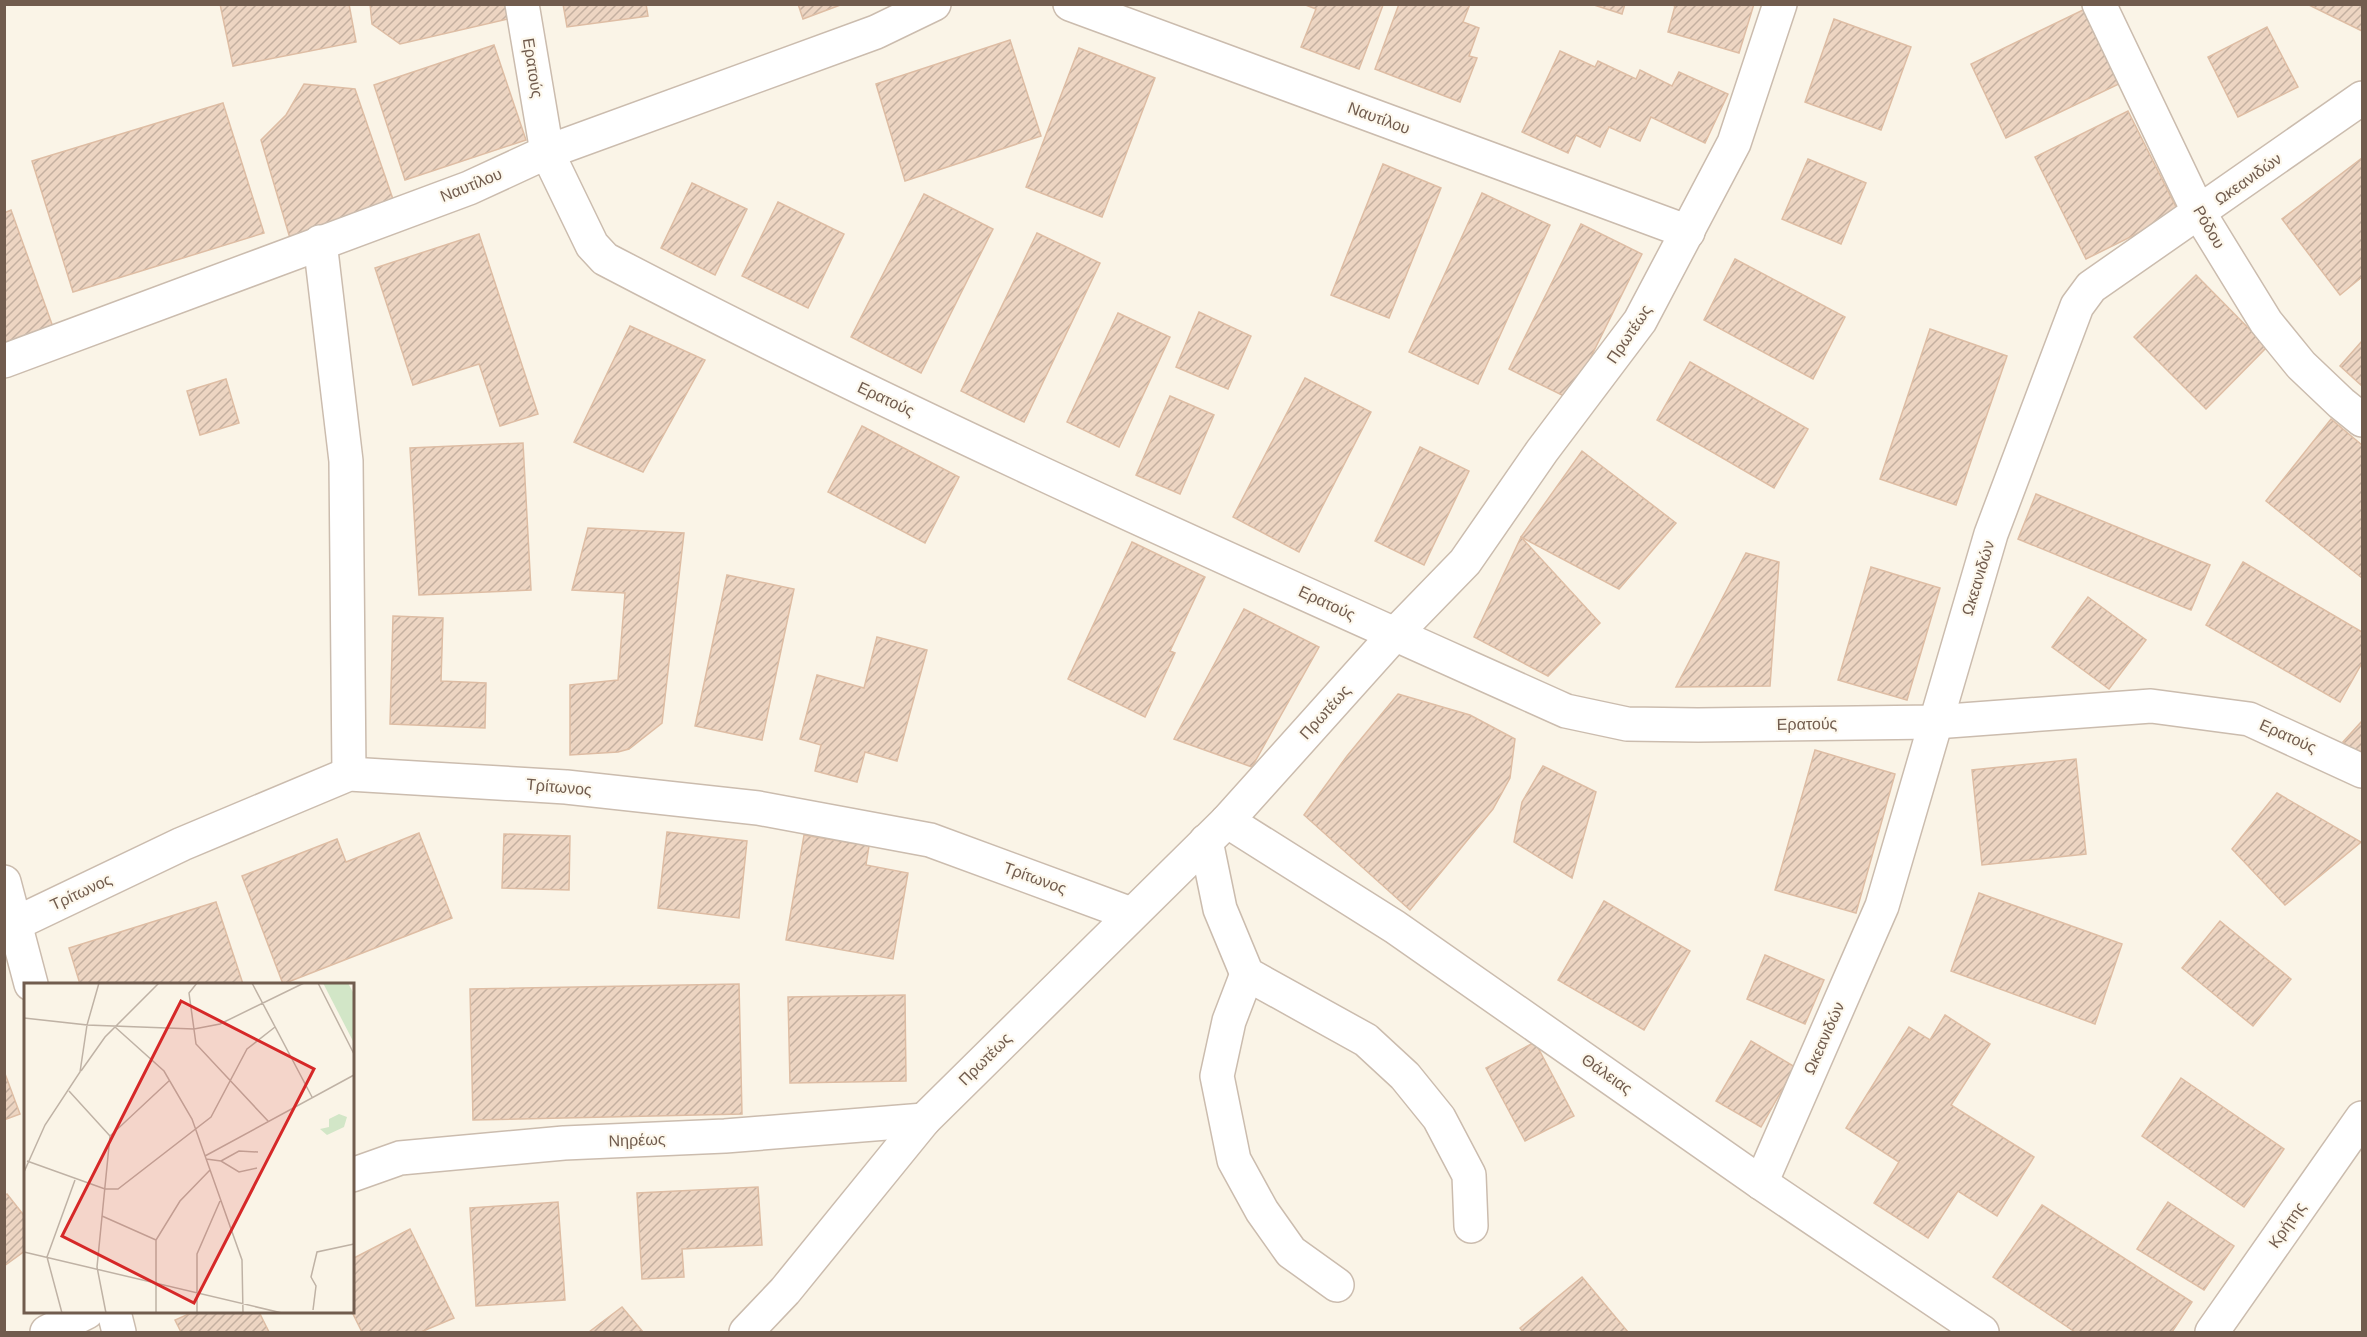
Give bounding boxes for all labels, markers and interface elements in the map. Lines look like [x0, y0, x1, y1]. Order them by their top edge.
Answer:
street label: Ερατούς [518, 36, 548, 100]
street label: Ναυτίλου [1345, 97, 1413, 139]
street label: Ωκεανιδών [2210, 148, 2286, 210]
street label: Ναυτίλου [437, 163, 505, 207]
street label: Ρόδου [2188, 202, 2230, 252]
street label: Πρωτέως [1602, 300, 1656, 367]
street label: Ερατούς [854, 377, 918, 421]
street label: Ωκεανιδών [1957, 538, 1999, 618]
street label: Ερατούς [1295, 581, 1359, 625]
street label: Πρωτέως [1295, 680, 1355, 744]
street label: Ερατούς [1777, 713, 1838, 735]
street label: Ερατούς [2256, 714, 2320, 758]
street label: Τρίτωνος [525, 774, 593, 800]
street label: Τρίτωνος [1001, 857, 1070, 899]
street label: Τρίτωνος [47, 868, 115, 915]
inset map [24, 983, 354, 1313]
street label: Ωκεανιδών [1799, 998, 1849, 1078]
street label: Πρωτέως [954, 1028, 1016, 1090]
street label: Θάλειας [1577, 1049, 1637, 1099]
street label: Νηρέως [608, 1129, 666, 1151]
street label: Κρήτης [2264, 1198, 2311, 1252]

